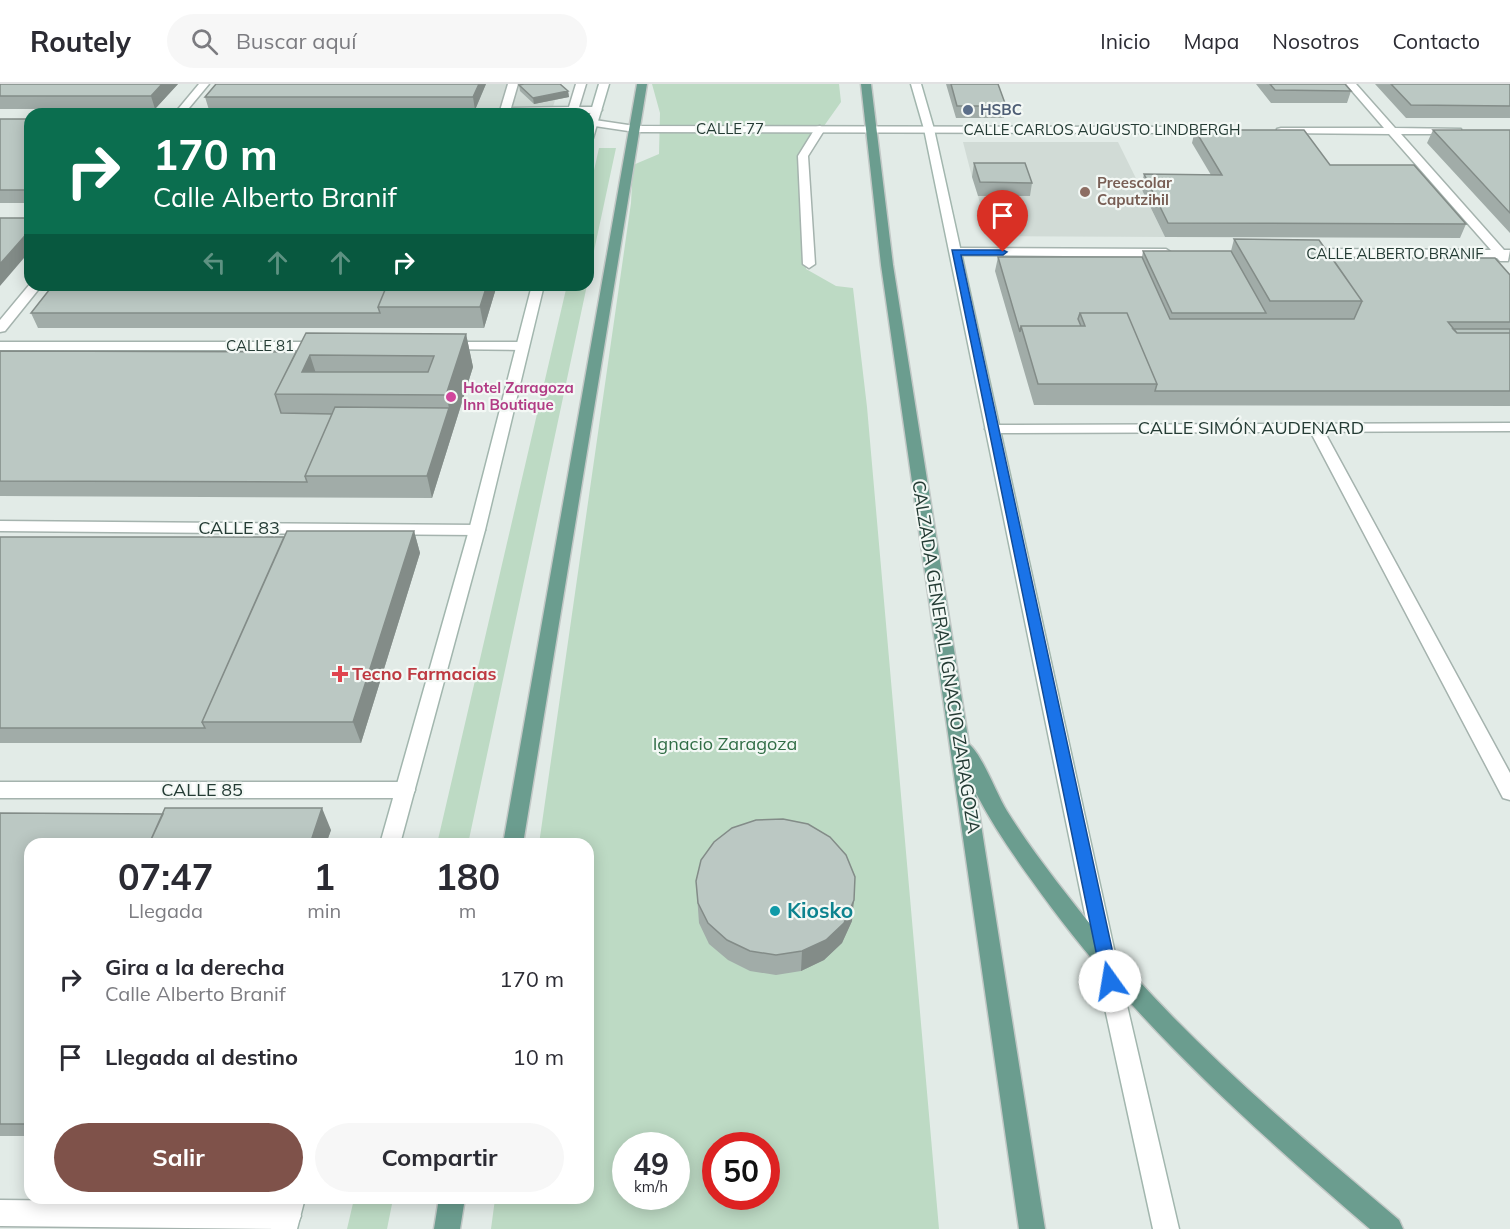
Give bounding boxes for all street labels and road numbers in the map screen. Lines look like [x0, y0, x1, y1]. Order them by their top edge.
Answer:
street label: CALLE 77 [696, 119, 764, 138]
street label: CALLE CARLOS AUGUSTO LINDBERGH [963, 120, 1241, 139]
street label: CALLE ALBERTO BRANIF [1306, 244, 1484, 263]
street label: CALLE 81 [226, 336, 294, 355]
street label: CALLE SIMÓN AUDENARD [1138, 416, 1364, 439]
street label: CALZADA GENERAL IGNACIO ZARAGOZA [907, 479, 986, 835]
street label: CALLE 83 [198, 516, 280, 539]
street label: CALLE 85 [161, 778, 243, 801]

